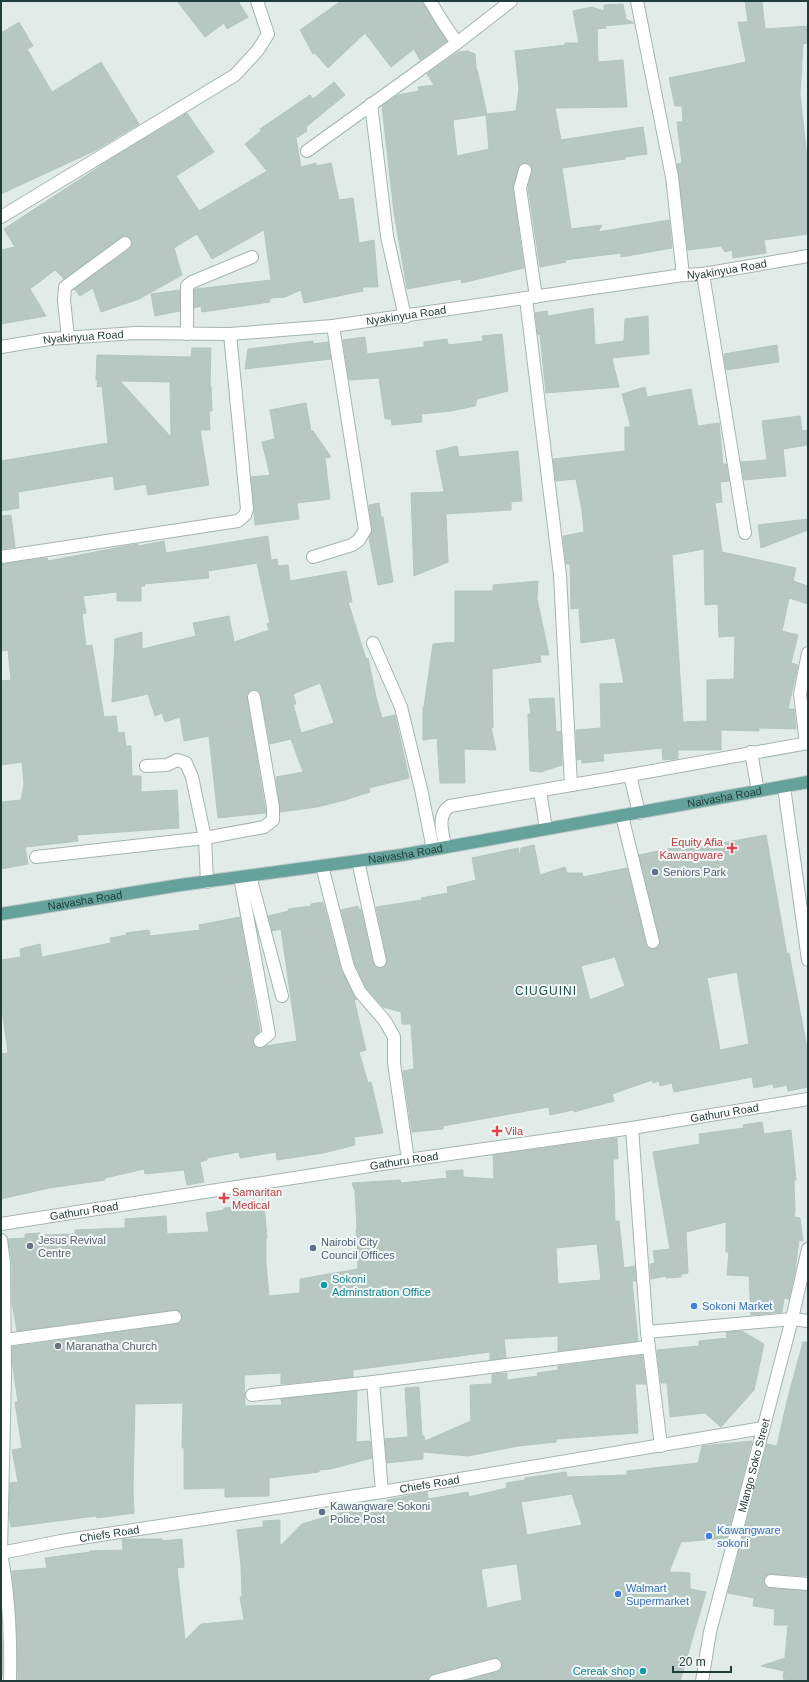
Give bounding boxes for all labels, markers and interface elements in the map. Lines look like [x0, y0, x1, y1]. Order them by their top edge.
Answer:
street label: Nyakinyua Road [686, 257, 768, 281]
street label: Nyakinyua Road [365, 304, 447, 327]
street label: Nyakinyua Road [42, 328, 124, 346]
street label: Naivasha Road [686, 784, 763, 810]
place label: Equity Afia Kawangware [659, 836, 724, 861]
street label: Naivasha Road [368, 842, 444, 865]
marker: Equity Afia Kawangware [726, 842, 738, 854]
place label: Seniors Park [663, 866, 726, 878]
marker: Seniors Park [650, 867, 660, 877]
street label: Naivasha Road [47, 888, 123, 912]
district label: CIUGUINI [515, 984, 577, 998]
street label: Gathuru Road [689, 1101, 760, 1124]
place label: Vila [505, 1125, 524, 1137]
marker: Vila [492, 1126, 502, 1136]
street label: Gathuru Road [369, 1150, 439, 1172]
place label: Samaritan Medical [232, 1186, 282, 1211]
marker: Samaritan Medical [219, 1193, 229, 1203]
street label: Gathuru Road [49, 1200, 119, 1222]
place label: Jesus Revival Centre [38, 1234, 106, 1259]
place label: Nairobi City Council Offices [321, 1236, 395, 1261]
marker: Jesus Revival Centre [25, 1241, 35, 1251]
marker: Nairobi City Council Offices [308, 1243, 318, 1253]
place label: Sokoni Adminstration Office [332, 1273, 431, 1298]
marker: Sokoni Adminstration Office [319, 1280, 329, 1290]
place label: Sokoni Market [702, 1300, 772, 1312]
marker: Sokoni Market [689, 1301, 699, 1311]
place label: Maranatha Church [66, 1340, 157, 1352]
marker: Maranatha Church [53, 1341, 63, 1351]
street label: Mlango Soko Street [736, 1417, 772, 1514]
street label: Chiefs Road [399, 1473, 460, 1495]
place label: Kawangware Sokoni Police Post [330, 1500, 430, 1525]
marker: Kawangware Sokoni Police Post [317, 1507, 327, 1517]
street label: Chiefs Road [78, 1523, 140, 1544]
place label: Kawangware sokoni [717, 1524, 781, 1549]
marker: Kawangware sokoni [704, 1531, 714, 1541]
place label: Walmart Supermarket [626, 1582, 689, 1607]
marker: Walmart Supermarket [613, 1589, 623, 1599]
scale bar [673, 1648, 731, 1674]
text: 20 m [679, 1655, 706, 1669]
place label: Cereak shop [573, 1665, 635, 1677]
marker: Cereak shop [638, 1666, 648, 1676]

